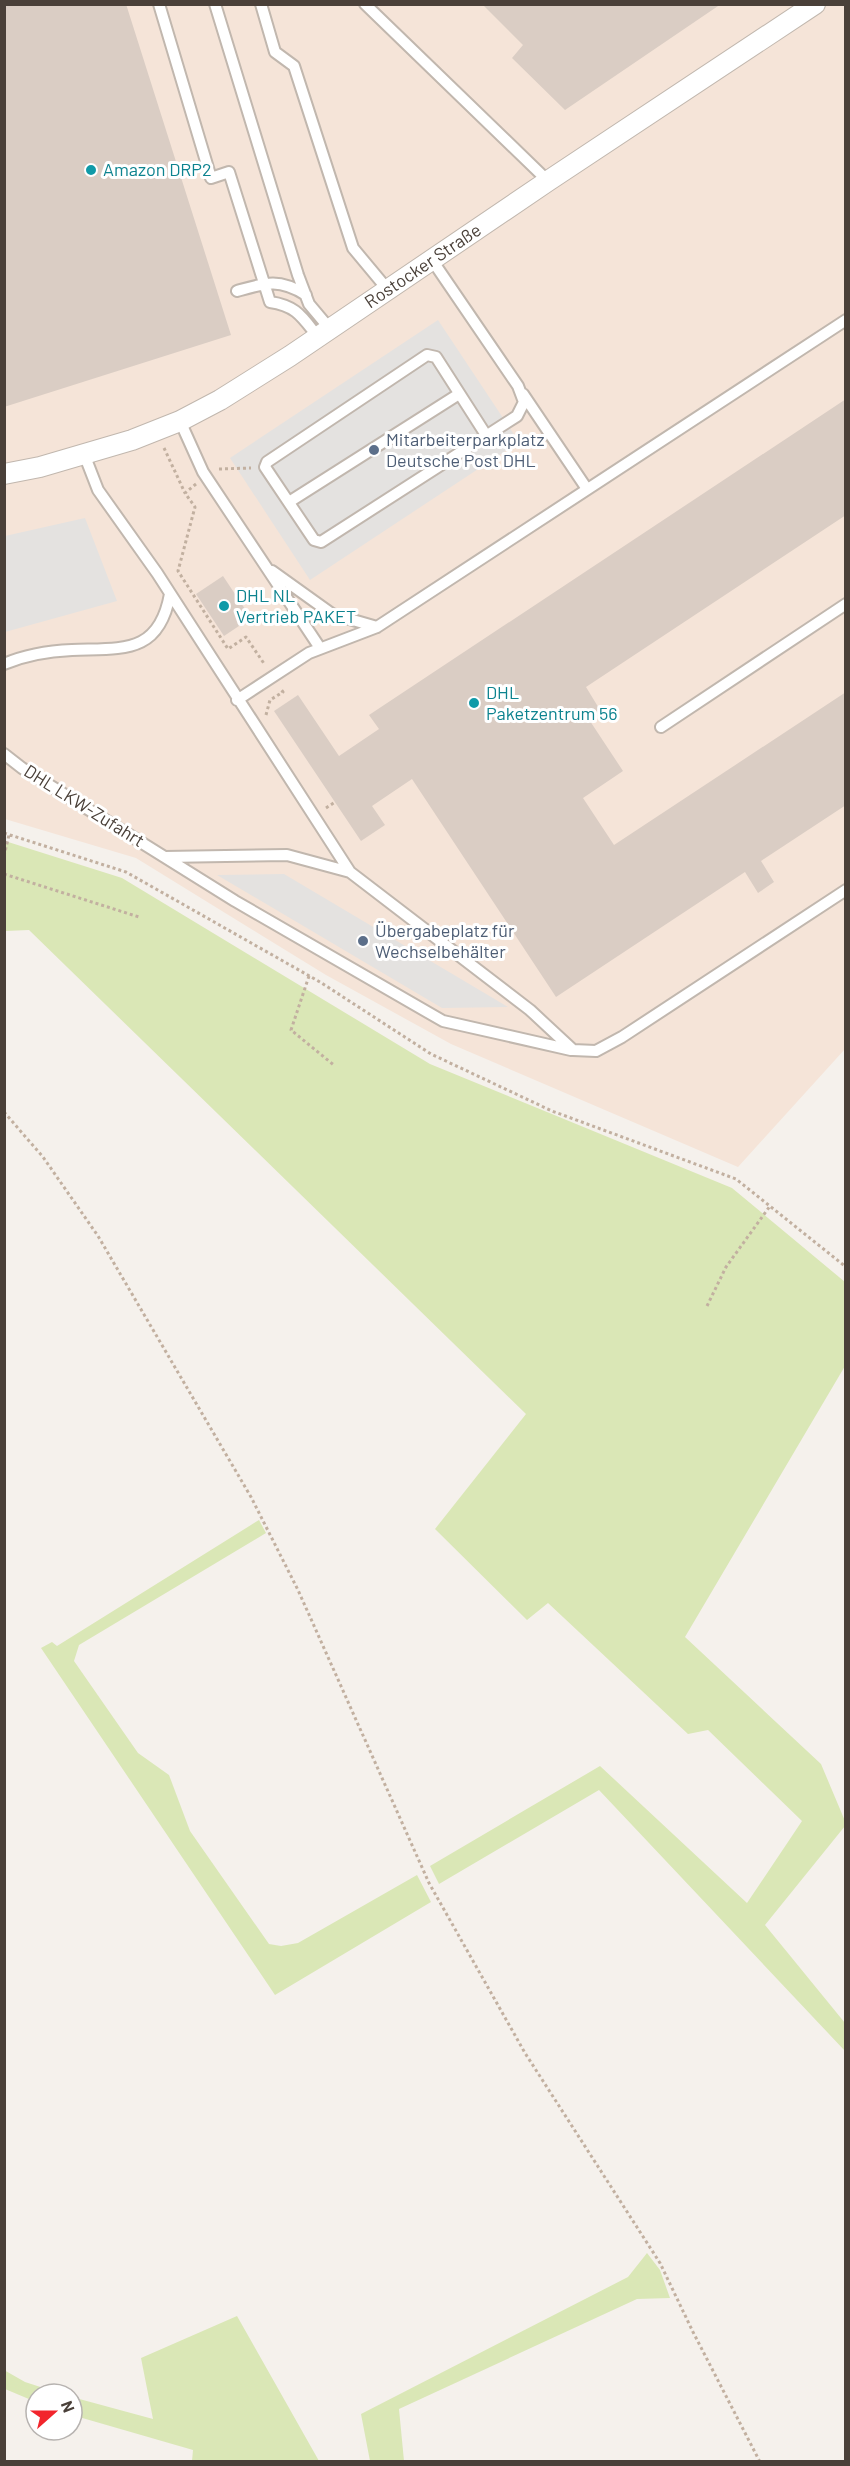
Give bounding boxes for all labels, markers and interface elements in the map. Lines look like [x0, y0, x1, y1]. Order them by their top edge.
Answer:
place label: Amazon DRP2 [103, 158, 212, 180]
marker: Amazon DRP2 [84, 163, 98, 177]
street label: Rostocker Straße [360, 218, 485, 312]
place label: Mitarbeiterparkplatz Deutsche Post DHL [386, 428, 545, 471]
marker: Mitarbeiterparkplatz Deutsche Post DHL [367, 443, 381, 457]
place label: DHL NL Vertrieb PAKET [236, 584, 356, 627]
marker: DHL NL Vertrieb PAKET [217, 599, 231, 613]
place label: DHL Paketzentrum 56 [486, 681, 618, 724]
marker: DHL Paketzentrum 56 [467, 696, 481, 710]
street label: DHL LKW-Zufahrt [20, 759, 149, 851]
place label: Übergabeplatz für Wechselbehälter [375, 919, 515, 962]
marker: Übergabeplatz für Wechselbehälter [356, 934, 370, 948]
north arrow [24, 2382, 84, 2442]
text: N [58, 2398, 79, 2415]

